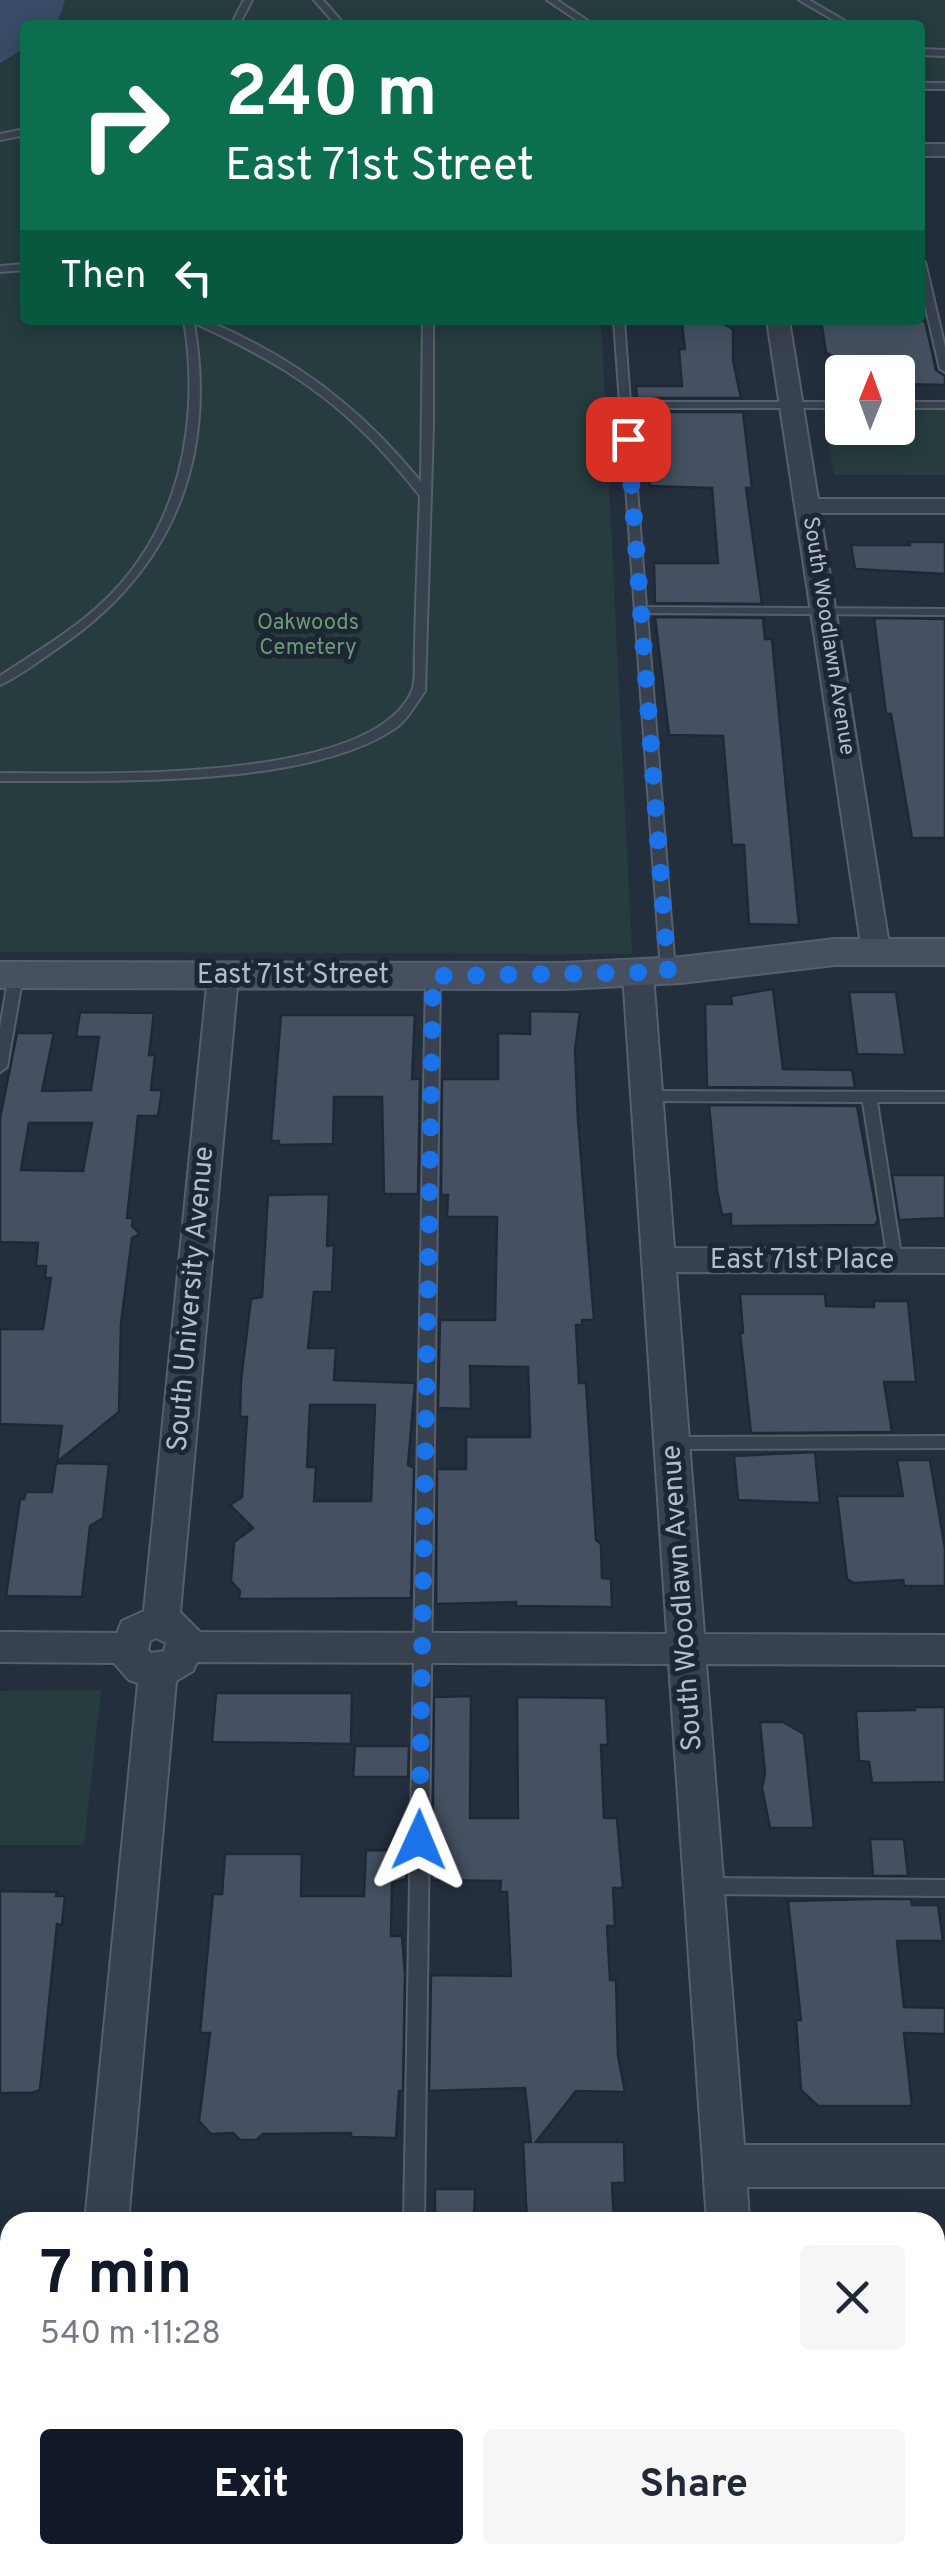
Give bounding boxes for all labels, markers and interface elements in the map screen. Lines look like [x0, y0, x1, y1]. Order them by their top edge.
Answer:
text: 240 m [225, 52, 438, 141]
icon: right [60, 60, 190, 190]
text: East 71st Street [225, 139, 534, 196]
icon: left [166, 250, 221, 305]
text: Then [60, 253, 146, 302]
north arrow [825, 355, 915, 445]
map controls [825, 355, 915, 445]
pin [586, 397, 671, 482]
icon: arrive [601, 412, 656, 467]
street label: South Woodlawn Avenue [796, 515, 860, 757]
park label: Oakwoods Cemetery [257, 610, 359, 662]
street label: East 71st Street [197, 958, 389, 994]
street label: South University Avenue [161, 1145, 223, 1453]
street label: East 71st Place [710, 1243, 894, 1279]
street label: South Woodlawn Avenue [654, 1444, 712, 1752]
position arrow [367, 1788, 471, 1892]
text: 7 min [40, 2239, 192, 2315]
button: close [800, 2245, 905, 2350]
text: 540 m · 11:28 [40, 2315, 221, 2355]
button: Exit [40, 2429, 463, 2544]
button: Share [483, 2429, 905, 2544]

